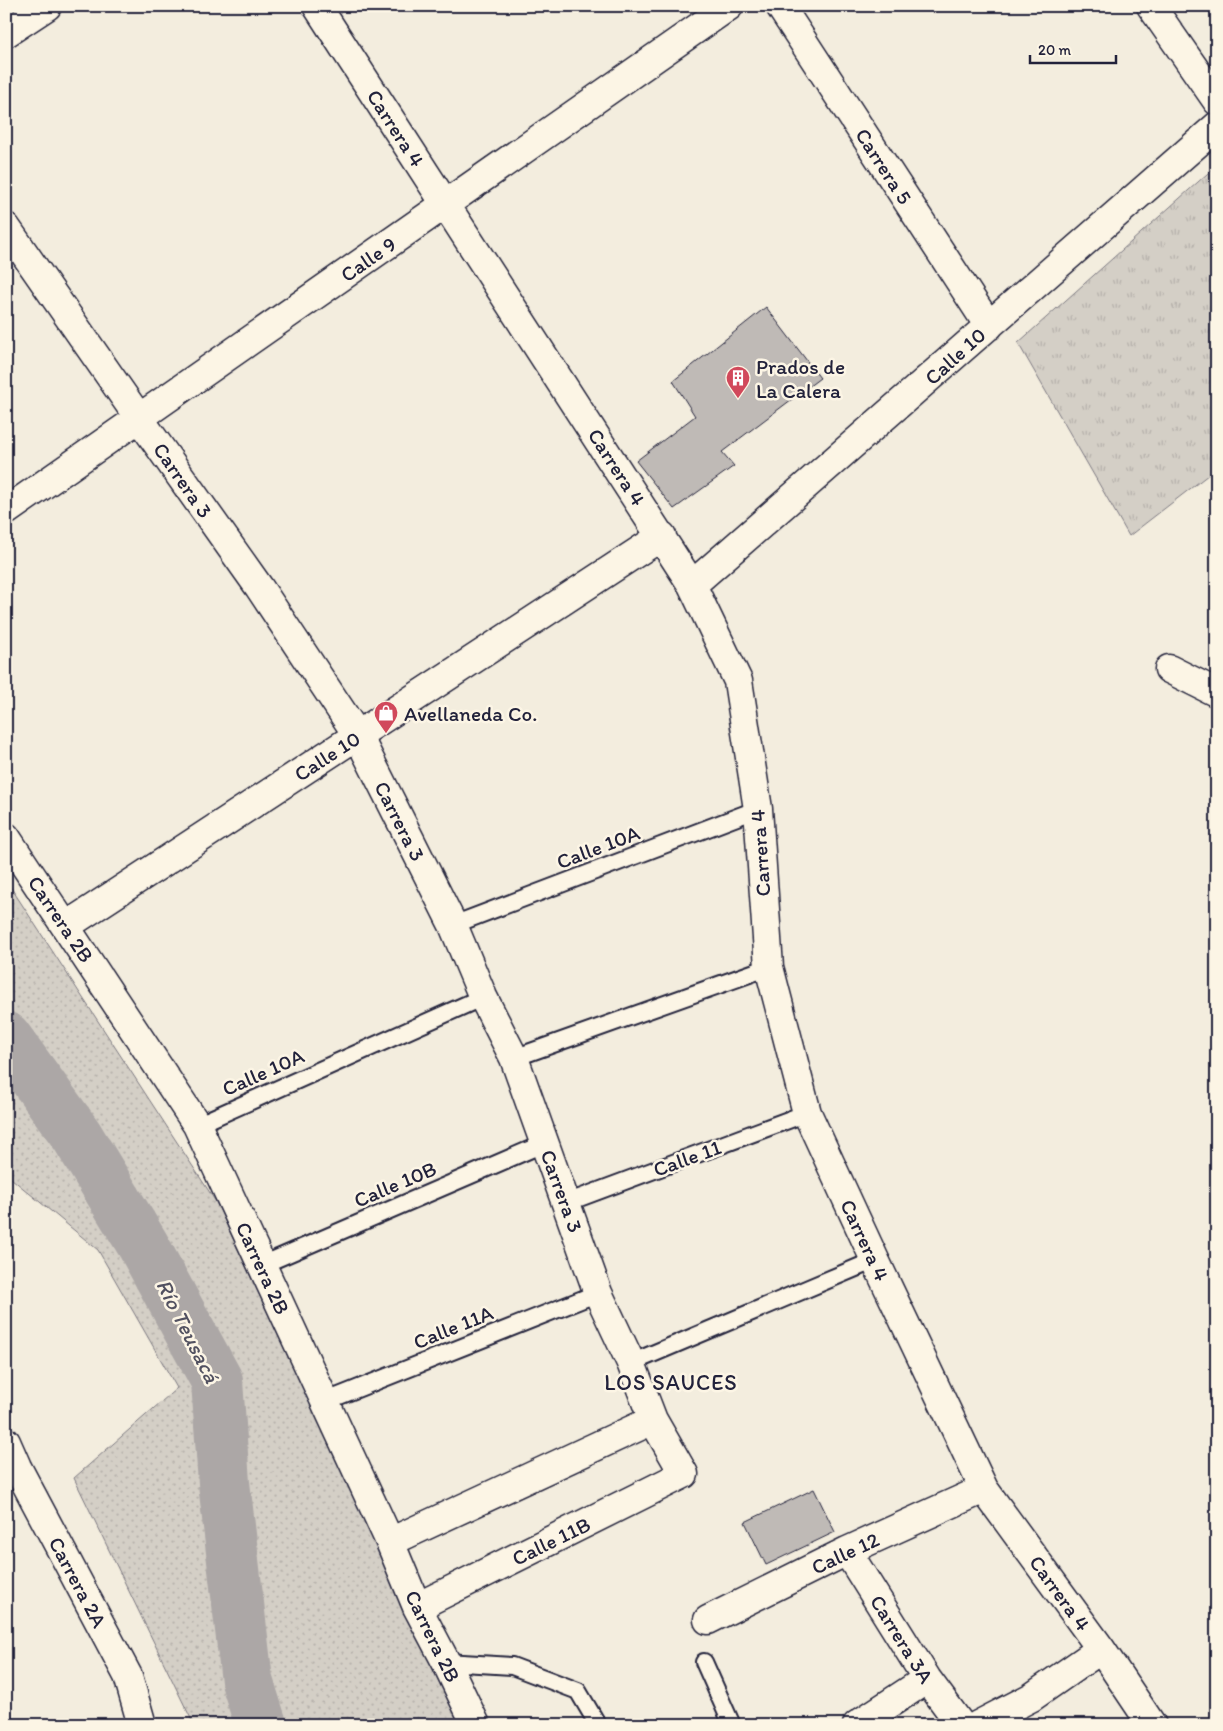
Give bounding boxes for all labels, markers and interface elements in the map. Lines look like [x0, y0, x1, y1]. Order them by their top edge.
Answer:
scale bar [1030, 32, 1117, 64]
text: 20 m [1038, 41, 1072, 59]
street label: Carrera 4 [362, 85, 430, 172]
street label: Carrera 5 [850, 123, 918, 209]
street label: Calle 9 [335, 231, 401, 287]
street label: Calle 10 [919, 322, 991, 390]
place label: Prados de La Calera [756, 354, 845, 403]
building icon: Prados de La Calera [725, 365, 751, 399]
street label: Carrera 4 [583, 424, 651, 511]
street label: Carrera 3 [148, 438, 218, 522]
shop icon: Avellaneda Co. [373, 700, 399, 734]
place label: Avellaneda Co. [404, 701, 537, 726]
street label: Calle 10 [289, 725, 365, 787]
street label: Carrera 3 [369, 777, 431, 865]
street label: Carrera 4 [744, 808, 776, 897]
street label: Calle 10A [553, 820, 644, 874]
street label: Carrera 2B [23, 871, 99, 967]
street label: Calle 10A [218, 1043, 308, 1101]
street label: Calle 11 [650, 1134, 725, 1182]
street label: Carrera 3 [536, 1146, 588, 1236]
street label: Calle 10B [350, 1155, 440, 1213]
street label: Carrera 4 [835, 1195, 895, 1285]
street label: Carrera 2B [231, 1218, 295, 1318]
water label: Río Teusacá [150, 1275, 226, 1388]
street label: Calle 11A [409, 1299, 497, 1354]
district label: LOS SAUCES [604, 1369, 738, 1396]
street label: Calle 11B [508, 1511, 594, 1571]
street label: Calle 12 [807, 1526, 883, 1580]
street label: Carrera 2A [44, 1532, 113, 1632]
street label: Carrera 4 [1024, 1550, 1096, 1636]
street label: Carrera 2B [400, 1586, 466, 1686]
street label: Carrera 3A [865, 1590, 939, 1688]

